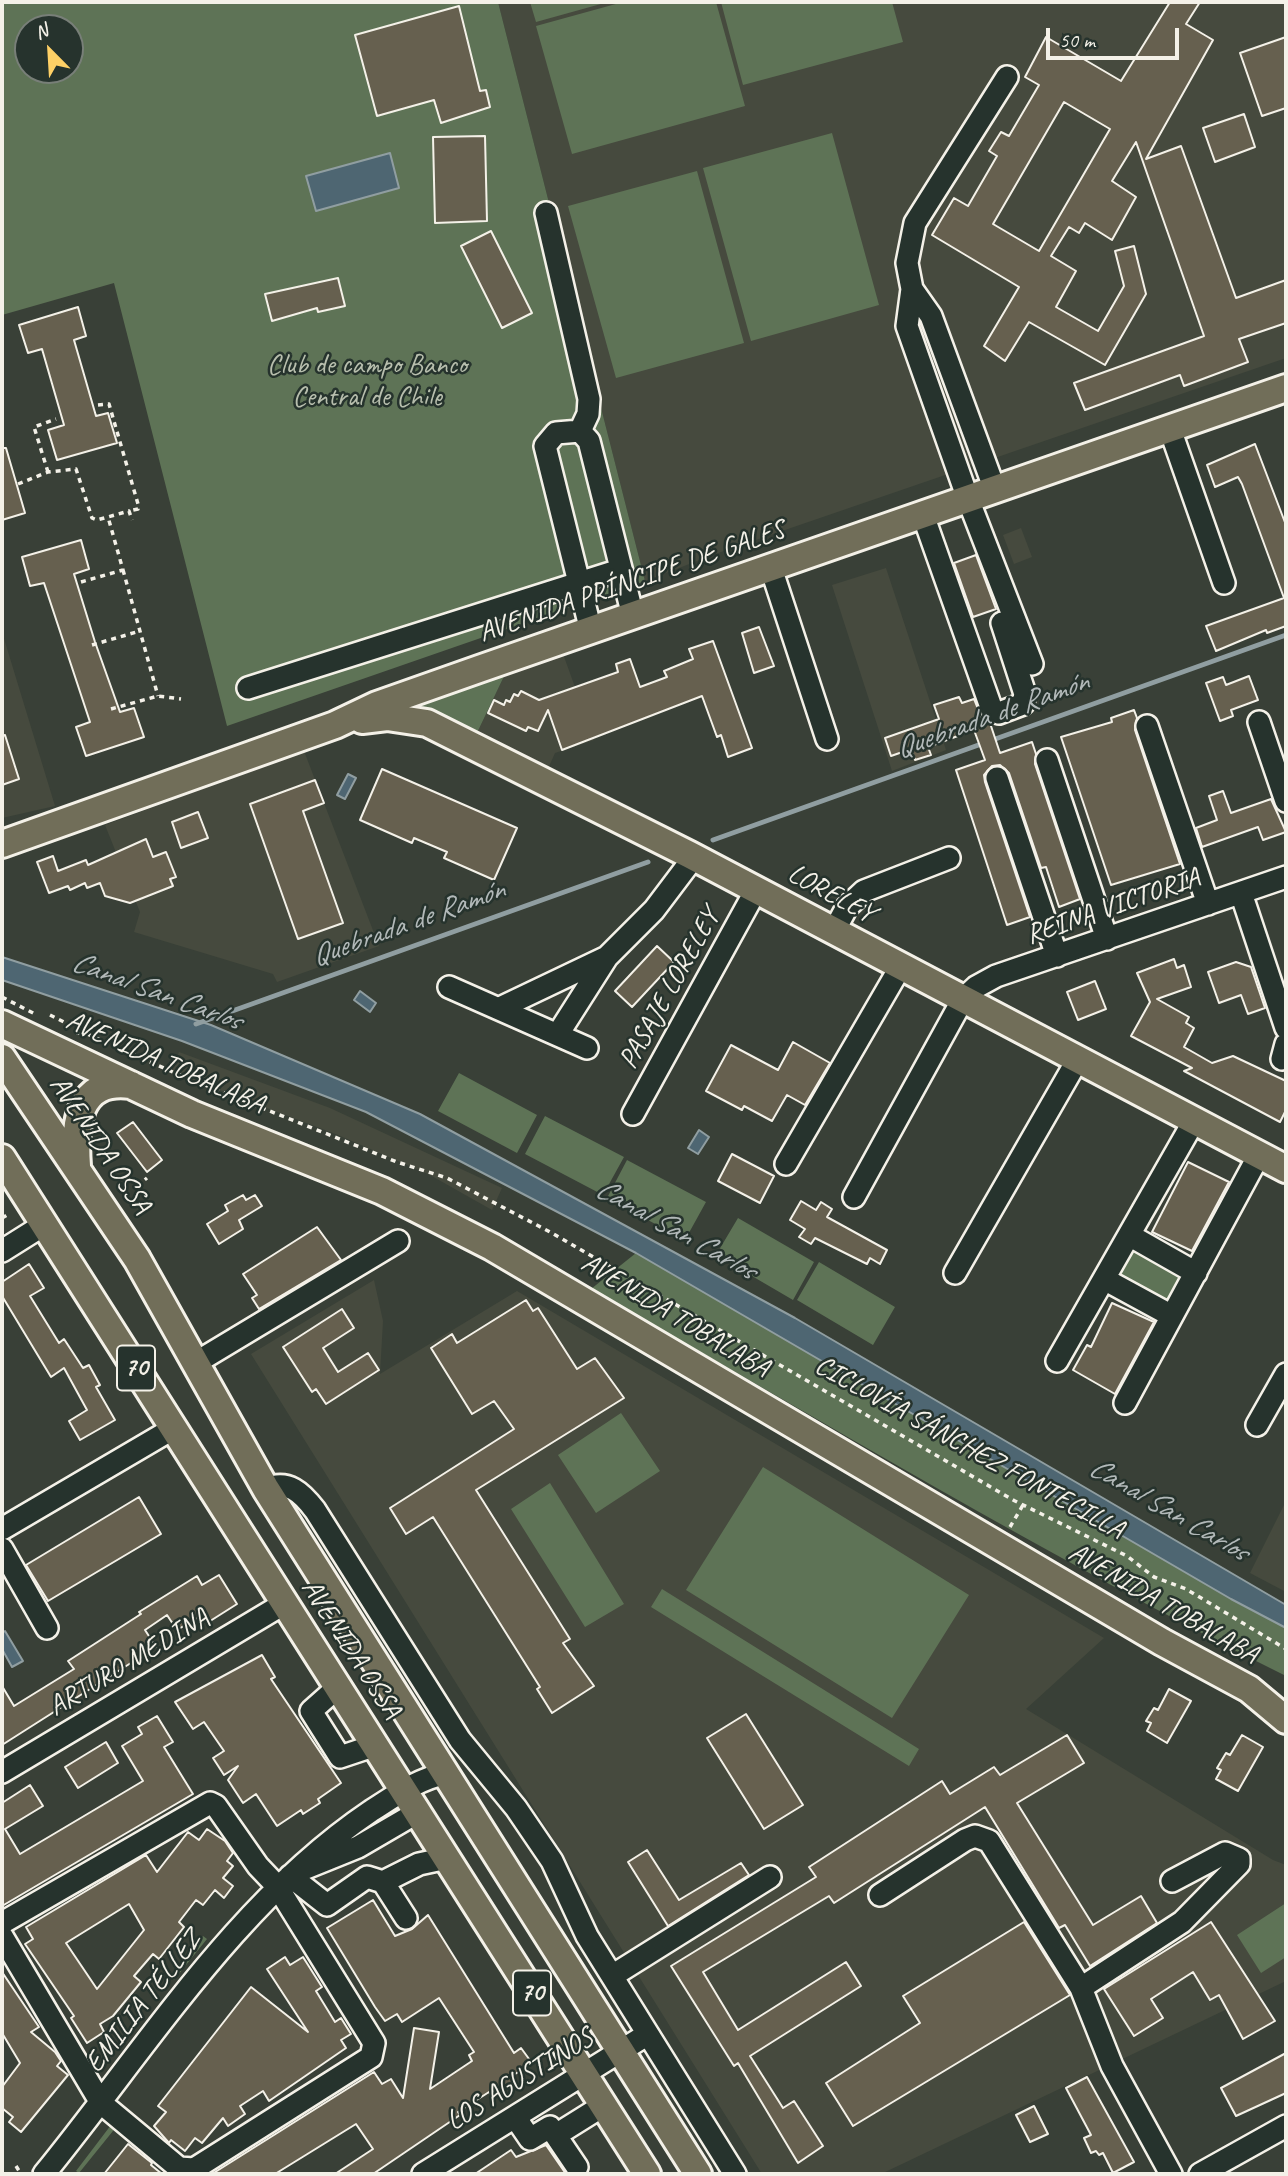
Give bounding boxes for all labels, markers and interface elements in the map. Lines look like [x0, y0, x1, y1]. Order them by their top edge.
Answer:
north arrow [14, 14, 84, 84]
scale bar [1050, 14, 1183, 58]
text: N [31, 18, 52, 45]
text: 50 m [1059, 27, 1095, 53]
park label: Club de campo Banco Central de Chile [267, 349, 467, 415]
street label: AVENIDA PRÍNCIPE DE GALES [474, 514, 790, 650]
water label: Quebrada de Ramón [891, 664, 1093, 768]
street label: LORELEY [782, 857, 880, 931]
street label: REINA VICTORIA [1022, 862, 1204, 952]
water label: Quebrada de Ramón [307, 872, 509, 976]
street label: PASAJE LORELEY [612, 903, 728, 1075]
water label: Canal San Carlos [67, 945, 245, 1039]
street label: AVENIDA TOBALABA [61, 1004, 269, 1122]
street label: AVENIDA OSSA [42, 1070, 158, 1220]
water label: Canal San Carlos [589, 1171, 761, 1289]
street label: AVENIDA TOBALABA [575, 1247, 775, 1385]
road number: 70 [117, 1345, 155, 1390]
street label: CICLOVÍA SÁNCHEZ FONTECILLA [809, 1349, 1129, 1547]
water label: Canal San Carlos [1082, 1450, 1254, 1570]
street label: AVENIDA TOBALABA [1062, 1536, 1264, 1672]
street label: AVENIDA OSSA [294, 1573, 408, 1725]
street label: ARTURO MEDINA [43, 1602, 215, 1724]
street label: EMILIA TÉLLEZ [78, 1924, 210, 2080]
road number: 70 [513, 1970, 551, 2016]
street label: LOS AGUSTINOS [440, 2021, 600, 2139]

